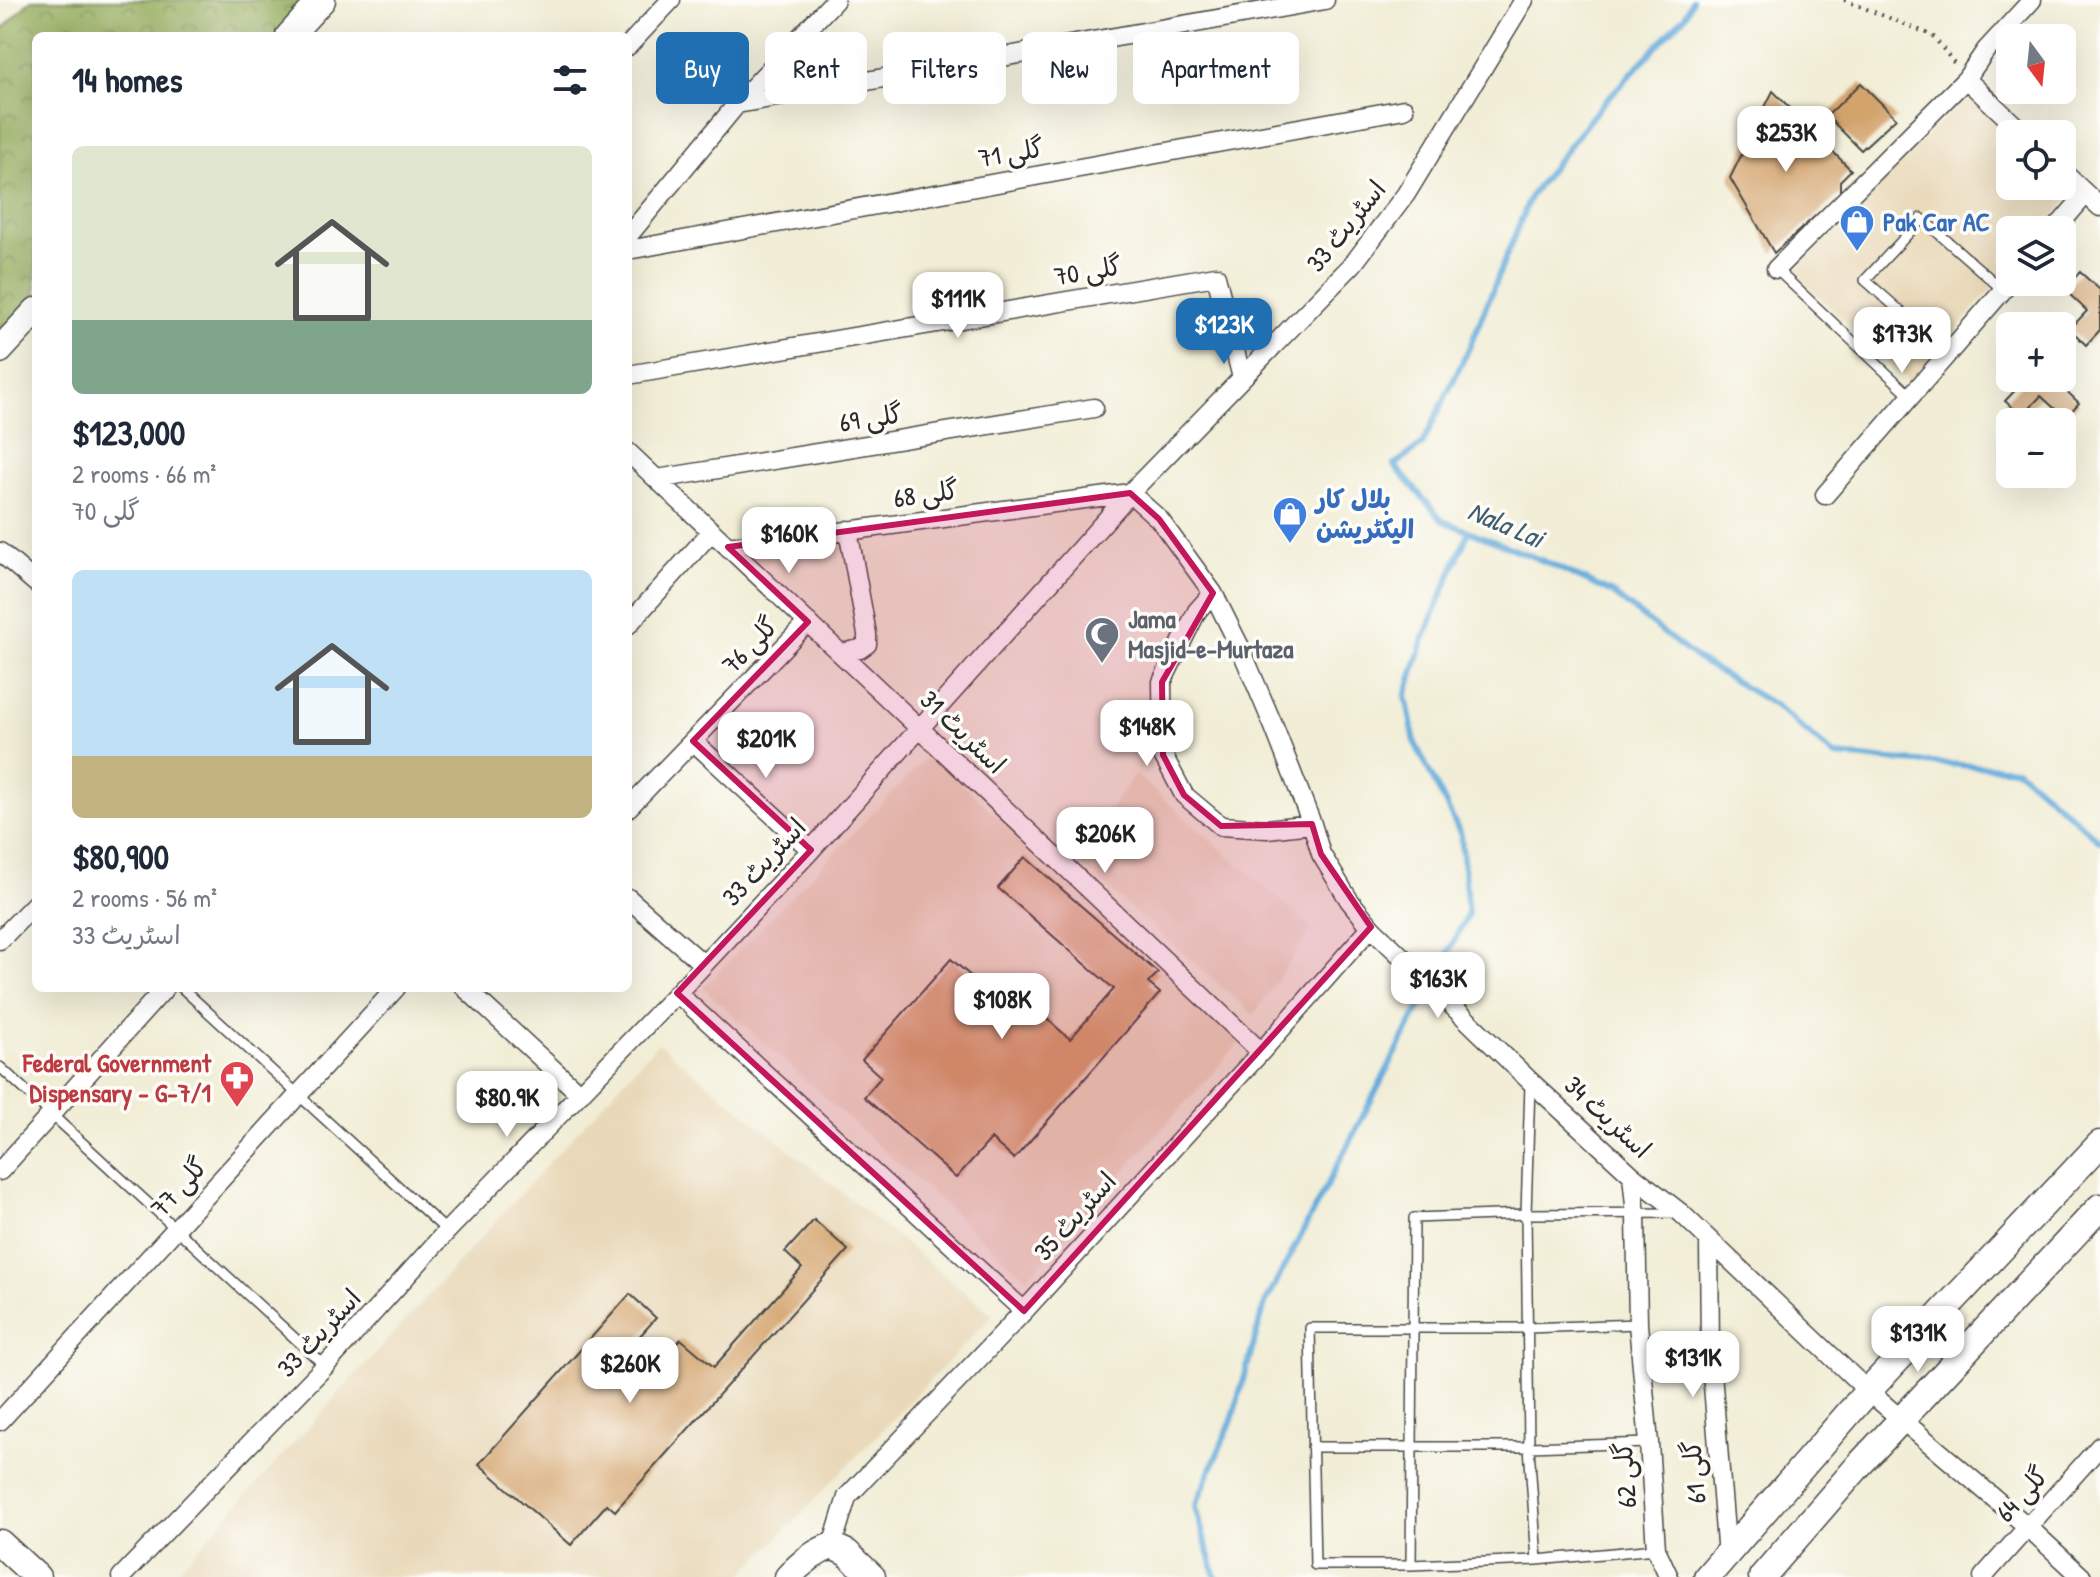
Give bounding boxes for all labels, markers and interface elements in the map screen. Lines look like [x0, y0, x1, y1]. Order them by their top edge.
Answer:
north arrow [1996, 24, 2076, 104]
map controls [1996, 24, 2076, 488]
chip: Buy [656, 32, 749, 104]
chip: Rent [765, 32, 867, 104]
chip: Filters [883, 32, 1006, 104]
chip: New [1022, 32, 1117, 104]
chip: Apartment [1133, 32, 1299, 104]
text: 14 homes [72, 57, 183, 103]
icon: filters [548, 58, 592, 102]
pin: $253K [1730, 106, 1842, 174]
text: $253K [1755, 114, 1817, 149]
button: locate [1996, 120, 2076, 200]
street label: گلی 71 [975, 130, 1046, 175]
street label: اسٹریٹ 33 [1298, 172, 1393, 279]
icon: home [260, 198, 404, 342]
shop icon: Pak Car AC [1838, 203, 1876, 253]
place label: Pak Car AC [1883, 204, 1990, 239]
button: layers [1996, 216, 2076, 296]
street label: گلی 70 [1051, 247, 1124, 294]
pin: $111K [902, 272, 1014, 340]
text: $111K [930, 280, 986, 315]
pin: $123K [1168, 298, 1280, 366]
text: $123K [1194, 306, 1254, 341]
pin: $173K [1846, 307, 1958, 375]
button: + [1996, 312, 2076, 392]
text: $173K [1872, 315, 1932, 350]
street label: گلی 69 [837, 395, 905, 440]
button: − [1996, 408, 2076, 488]
text: $123,000 [72, 410, 185, 456]
text: 2 rooms · 66 m² [72, 456, 216, 491]
street label: گلی 68 [891, 472, 961, 515]
place label: بلال کار الیکٹریشن [1314, 481, 1414, 546]
water label: Nala Lai [1462, 491, 1552, 558]
text: گلی 70 [72, 493, 140, 528]
shop icon: بلال کار الیکٹریشن [1271, 495, 1309, 545]
pin: $160K [733, 507, 845, 575]
text: $160K [760, 515, 818, 550]
place label: Jama Masjid-e-Murtaza [1128, 601, 1294, 666]
street label: گلی 76 [714, 609, 785, 681]
mosque icon: Jama Masjid-e-Murtaza [1083, 615, 1121, 665]
icon: home [260, 622, 404, 766]
street label: اسٹریٹ 31 [913, 682, 1014, 781]
pin: $148K [1091, 700, 1203, 768]
text: $148K [1118, 708, 1176, 743]
pin: $201K [710, 712, 822, 780]
text: $201K [736, 720, 796, 755]
pin: $206K [1049, 807, 1161, 875]
street label: اسٹریٹ 33 [714, 810, 813, 913]
text: $206K [1075, 815, 1135, 850]
text: $80,900 [72, 834, 169, 880]
text: 2 rooms · 56 m² [72, 880, 217, 915]
text: اسٹریٹ 33 [72, 917, 181, 952]
pin: $163K [1382, 952, 1494, 1020]
text: $163K [1409, 960, 1467, 995]
pin: $108K [946, 973, 1058, 1041]
text: $108K [972, 981, 1032, 1016]
place label: Federal Government Dispensary - G-7/1 [22, 1045, 212, 1111]
pharmacy icon: Federal Government Dispensary - G-7/1 [218, 1059, 256, 1109]
street label: اسٹریٹ 34 [1557, 1067, 1659, 1166]
pin: $80.9K [442, 1071, 572, 1139]
text: $80.9K [475, 1079, 539, 1114]
street label: گلی 77 [142, 1149, 215, 1224]
street label: اسٹریٹ 35 [1026, 1164, 1124, 1267]
street label: اسٹریٹ 33 [269, 1281, 368, 1384]
pin: $131K [1862, 1306, 1974, 1374]
text: $131K [1889, 1314, 1947, 1349]
pin: $131K [1637, 1331, 1749, 1399]
pin: $260K [574, 1337, 686, 1405]
text: $131K [1664, 1339, 1722, 1374]
text: $260K [600, 1345, 660, 1380]
street label: گلی 61 [1673, 1439, 1714, 1505]
street label: گلی 62 [1605, 1441, 1644, 1509]
street label: گلی 64 [1987, 1458, 2056, 1529]

